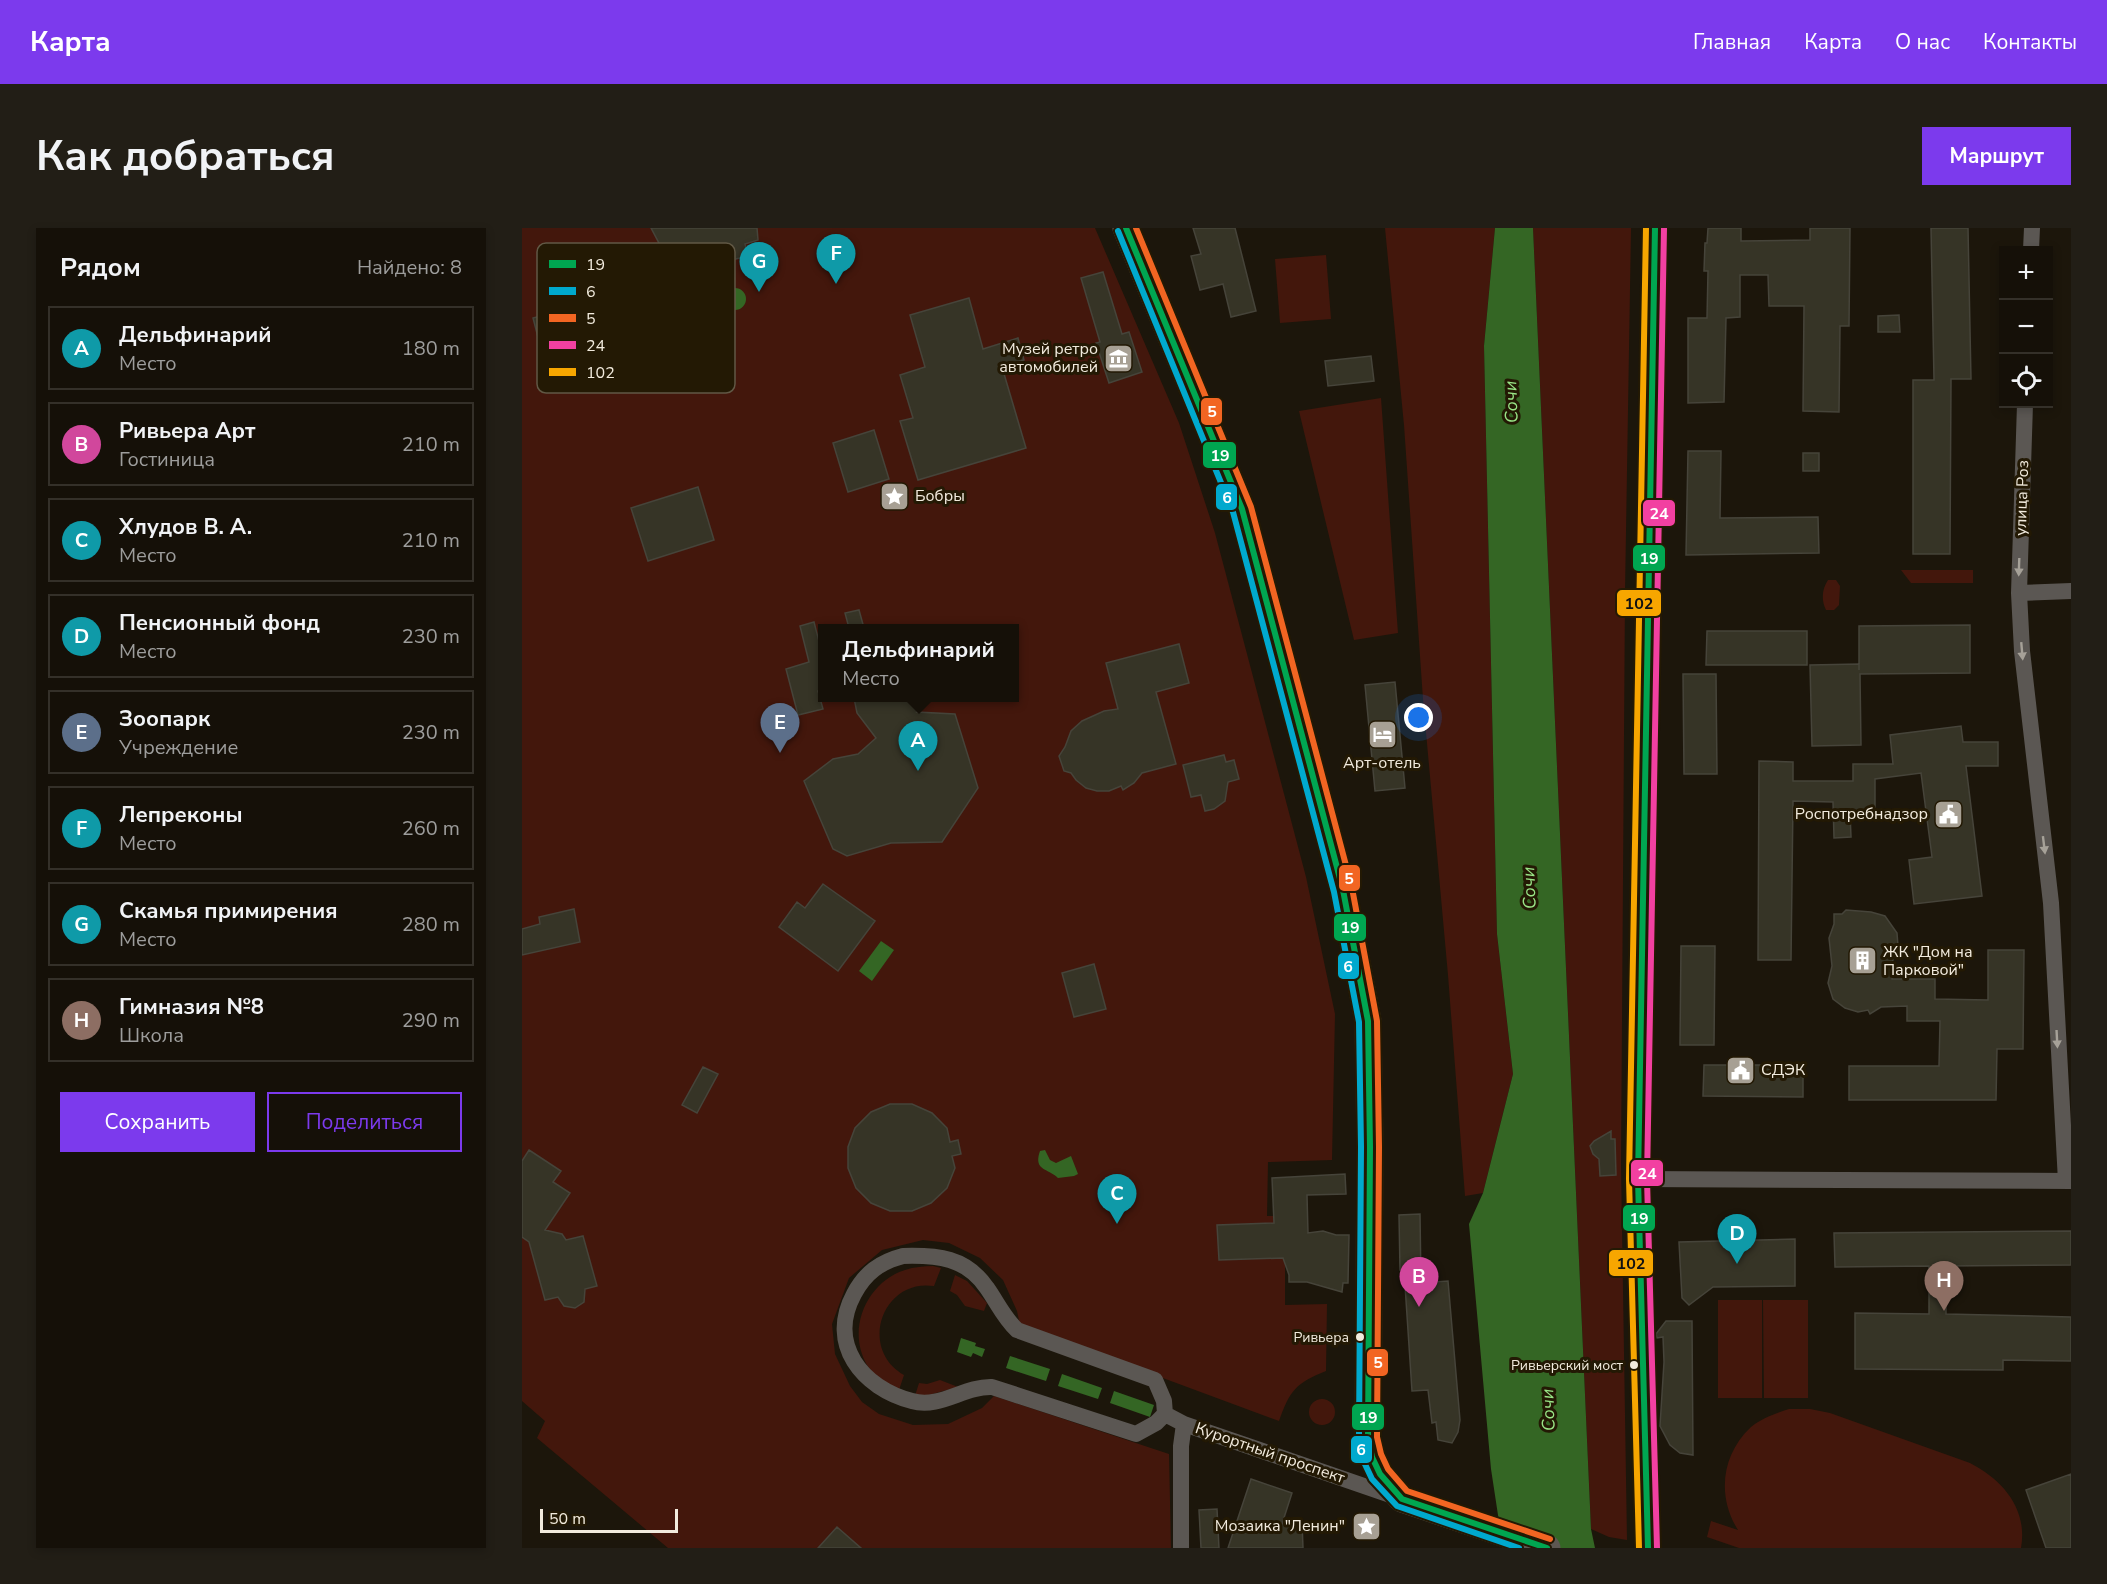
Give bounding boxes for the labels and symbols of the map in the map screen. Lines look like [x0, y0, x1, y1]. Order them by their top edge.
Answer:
pin: F [816, 235, 856, 284]
pin: G [740, 242, 778, 292]
legend [537, 243, 735, 393]
text: 19 [586, 254, 605, 276]
text: 6 [586, 281, 596, 303]
text: 5 [586, 308, 596, 330]
text: 24 [586, 335, 606, 357]
place label: Музей ретро автомобилей [999, 338, 1098, 378]
museum icon: Музей ретро автомобилей [1103, 342, 1135, 374]
text: 102 [586, 362, 615, 384]
water label: Сочи [1498, 380, 1524, 424]
line badge: 5 [1200, 397, 1223, 426]
text: 5 [1207, 401, 1217, 423]
line badge: 19 [1202, 441, 1237, 469]
text: 19 [1210, 445, 1230, 467]
street label: улица Роз [2010, 460, 2034, 536]
place icon: Бобры [878, 480, 910, 512]
line badge: 6 [1215, 483, 1238, 511]
place label: Бобры [915, 485, 965, 507]
text: 6 [1222, 487, 1232, 509]
line badge: 24 [1642, 499, 1676, 527]
text: 24 [1649, 503, 1669, 525]
line badge: 19 [1632, 544, 1666, 572]
text: 19 [1639, 548, 1659, 570]
one-way arrow [2014, 557, 2024, 576]
line badge: 102 [1616, 589, 1662, 617]
text: 102 [1625, 593, 1653, 615]
one-way arrow [2018, 642, 2027, 661]
your location [1404, 703, 1433, 732]
pin: E [760, 704, 800, 753]
hotel icon: Арт-отель [1366, 719, 1398, 751]
pin: A [898, 722, 938, 771]
place label: Арт-отель [1343, 752, 1421, 774]
public building icon: Роспотребнадзор [1933, 798, 1965, 830]
place label: Роспотребнадзор [1795, 803, 1928, 825]
one-way arrow [2039, 836, 2048, 855]
line badge: 5 [1338, 864, 1361, 892]
water label: Сочи [1516, 866, 1542, 910]
text: 5 [1344, 868, 1354, 890]
line badge: 19 [1333, 913, 1367, 942]
text: 19 [1340, 917, 1360, 939]
place label: ЖК "Дом на Парковой" [1883, 941, 1973, 981]
building icon: ЖК "Дом на Парковой" [1846, 945, 1878, 977]
line badge: 6 [1337, 952, 1360, 980]
text: 6 [1343, 956, 1353, 978]
one-way arrow [2053, 1030, 2062, 1049]
public building icon: СДЭК [1724, 1054, 1756, 1086]
place label: СДЭК [1761, 1059, 1806, 1081]
line badge: 24 [1630, 1159, 1664, 1187]
text: 24 [1637, 1163, 1657, 1185]
pin: C [1098, 1174, 1136, 1224]
line badge: 19 [1622, 1204, 1656, 1232]
text: 19 [1629, 1208, 1649, 1230]
pin: D [1718, 1214, 1756, 1264]
line badge: 102 [1608, 1249, 1654, 1277]
text: 102 [1617, 1253, 1645, 1275]
pin: B [1400, 1258, 1438, 1307]
pin: H [1924, 1262, 1964, 1311]
place label: Ривьера [1293, 1328, 1349, 1347]
marker: Ривьера [1354, 1331, 1366, 1343]
line badge: 5 [1366, 1348, 1389, 1377]
text: 5 [1373, 1352, 1383, 1374]
place label: Ривьерский мост [1511, 1356, 1624, 1375]
marker: Ривьерский мост [1628, 1359, 1640, 1371]
water label: Сочи [1535, 1388, 1561, 1432]
line badge: 19 [1351, 1403, 1385, 1431]
text: 19 [1358, 1407, 1378, 1429]
street label: Курортный проспект [1192, 1417, 1349, 1489]
line badge: 6 [1350, 1435, 1373, 1464]
text: 6 [1356, 1439, 1366, 1461]
scale bar [540, 1506, 678, 1534]
place icon: Мозаика "Ленин" [1350, 1510, 1382, 1542]
place label: Мозаика "Ленин" [1215, 1515, 1345, 1537]

